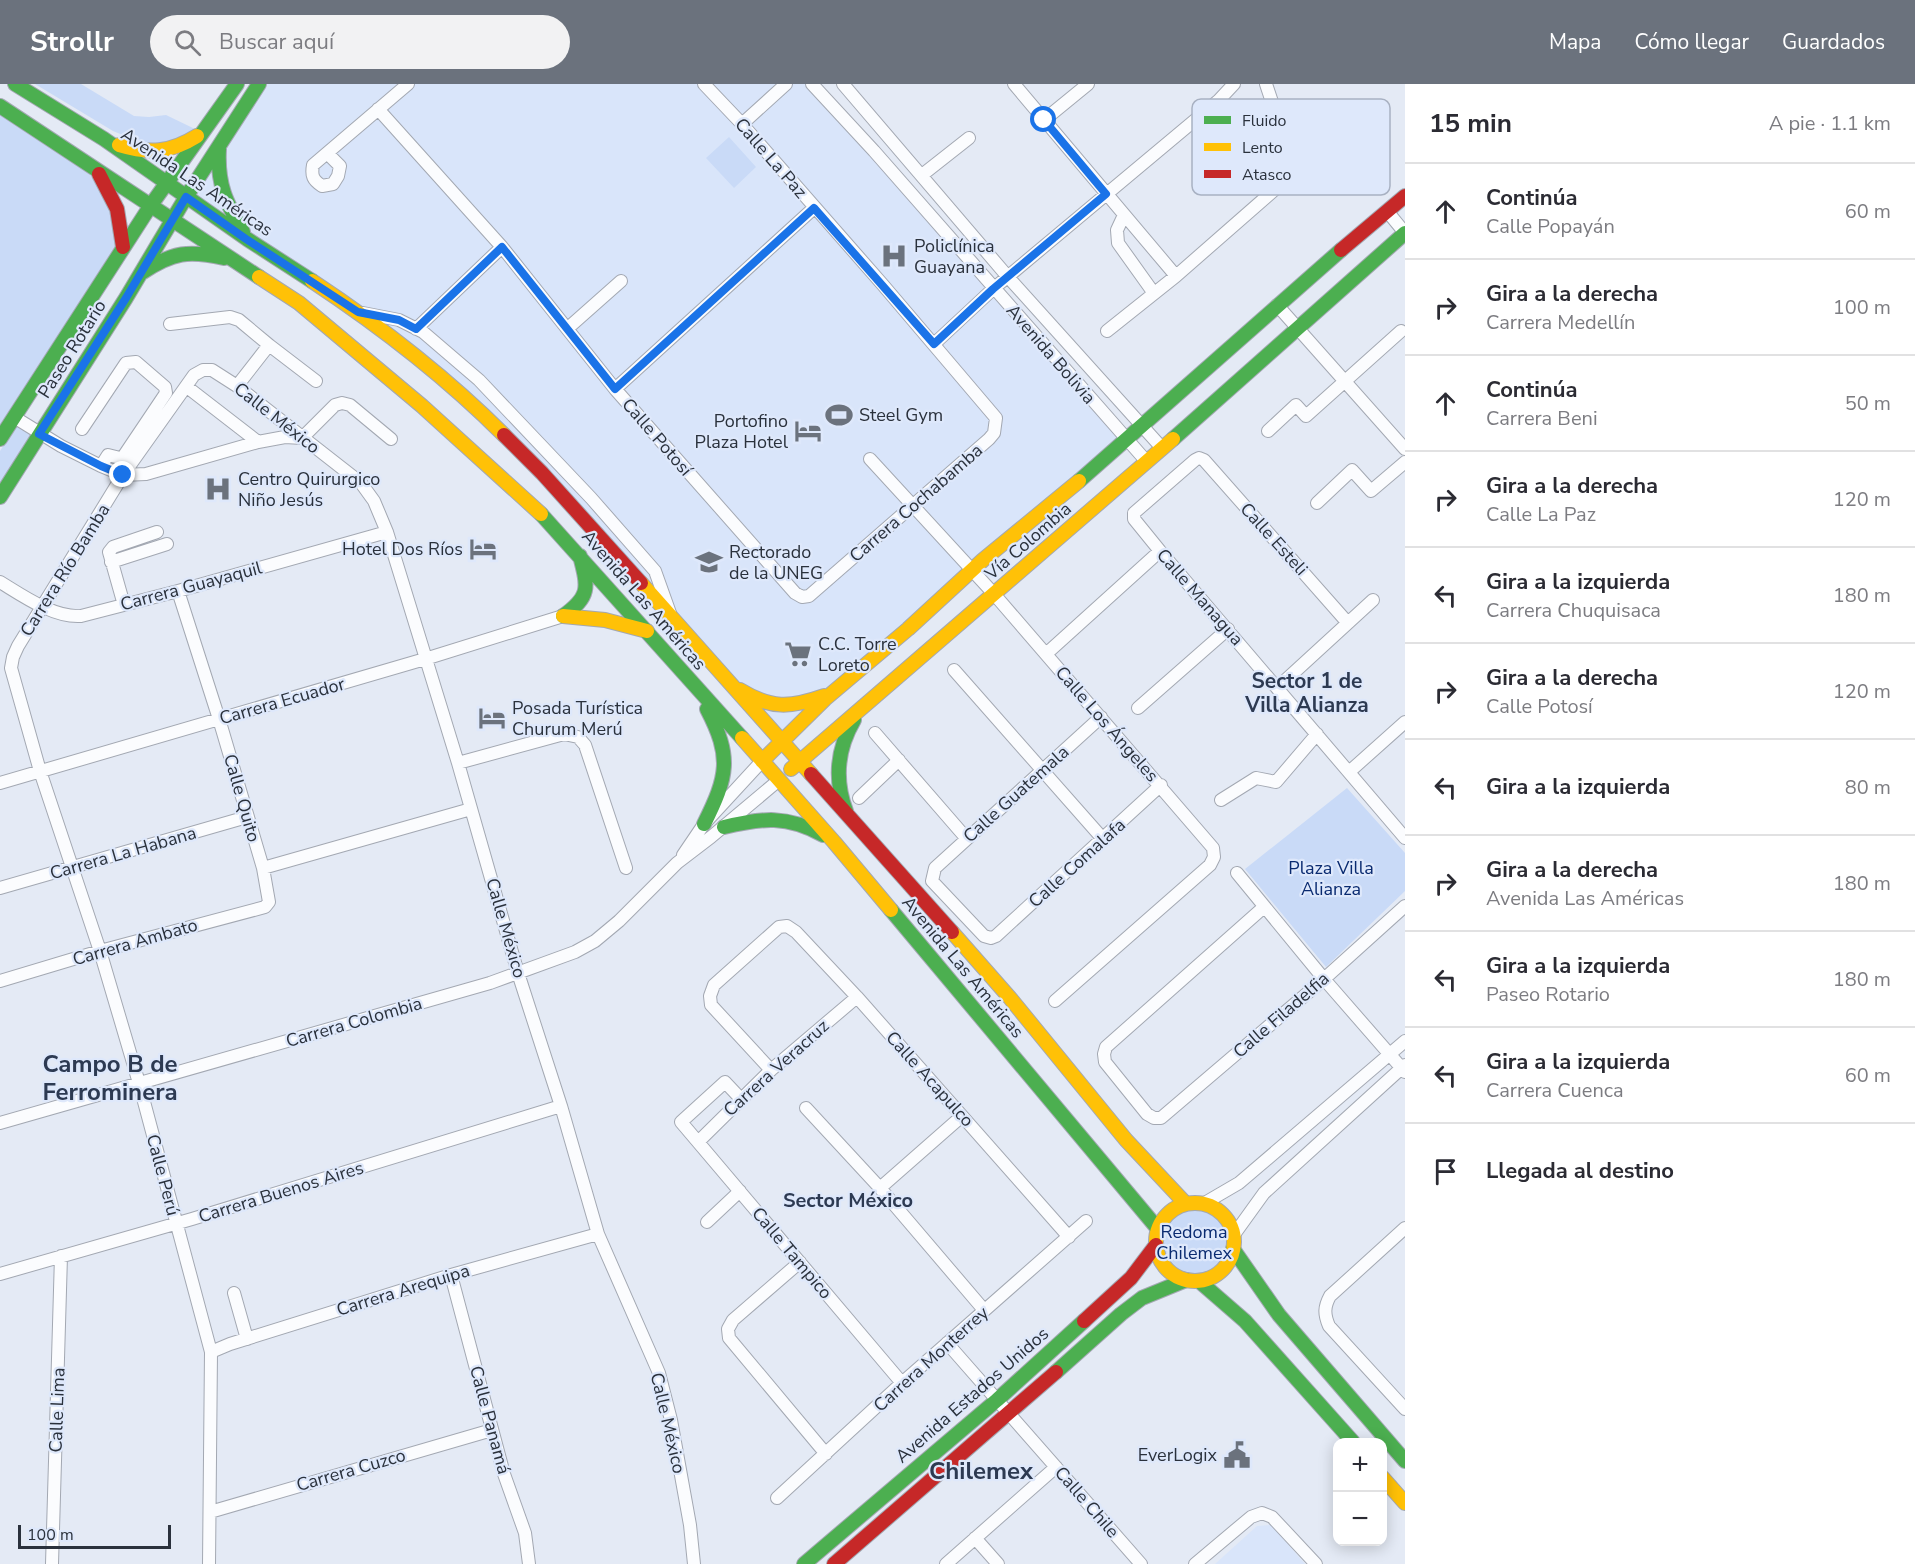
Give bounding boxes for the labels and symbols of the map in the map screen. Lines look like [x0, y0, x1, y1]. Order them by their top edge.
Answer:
legend [1192, 99, 1390, 195]
route start [1030, 106, 1056, 132]
text: Fluido [1242, 110, 1287, 132]
street label: Calle La Paz [729, 113, 813, 203]
street label: Avenida Las Américas [116, 122, 278, 242]
text: Lento [1242, 137, 1283, 159]
text: Atasco [1242, 164, 1291, 186]
place label: Policlínica Guayana [914, 234, 995, 279]
hospital icon: Policlínica Guayana [879, 241, 909, 271]
street label: Paseo Rotario [32, 295, 112, 403]
street label: Avenida Bolivia [1001, 299, 1101, 409]
street label: Calle México [229, 377, 325, 459]
street label: Calle Potosí [616, 393, 698, 482]
sports icon: Steel Gym [824, 400, 854, 430]
place label: Steel Gym [859, 403, 943, 427]
place label: Portofino Plaza Hotel [695, 409, 789, 454]
hotel icon: Portofino Plaza Hotel [793, 416, 823, 446]
street label: Carrera Cochabamba [844, 438, 988, 568]
route end [109, 461, 135, 487]
place label: Centro Quirurgico Niño Jesús [238, 467, 380, 512]
hospital icon: Centro Quirurgico Niño Jesús [203, 474, 233, 504]
street label: Vía Colombia [979, 497, 1076, 586]
street label: Calle Esteli [1235, 497, 1313, 581]
street label: Carrera Río Bamba [14, 499, 116, 641]
street label: Avenida Las Américas [576, 525, 712, 675]
hotel icon: Hotel Dos Ríos [468, 534, 498, 564]
place label: Hotel Dos Ríos [342, 537, 463, 561]
place label: Rectorado de la UNEG [729, 540, 823, 585]
street label: Calle Managua [1151, 543, 1249, 651]
school or university icon: Rectorado de la UNEG [694, 547, 724, 577]
street label: Carrera Guayaquil [118, 555, 265, 616]
place label: C.C. Torre Loreto [818, 632, 897, 677]
supermarket icon: C.C. Torre Loreto [783, 639, 813, 669]
street label: Calle Los Ángeles [1050, 661, 1164, 787]
district label: Sector 1 de Villa Alianza [1244, 667, 1369, 719]
street label: Carrera Ecuador [216, 671, 348, 730]
place label: Posada Turística Churum Merú [512, 696, 643, 741]
hotel icon: Posada Turística Churum Merú [477, 703, 507, 733]
street label: Calle Guatemala [958, 740, 1074, 848]
street label: Calle Quito [218, 751, 266, 845]
street label: Calle Comalafa [1023, 813, 1131, 913]
street label: Carrera La Habana [47, 821, 199, 885]
park label: Plaza Villa Alianza [1288, 856, 1374, 901]
street label: Calle México [480, 875, 532, 981]
street label: Avenida Las Américas [897, 891, 1029, 1043]
street label: Carrera Ambato [70, 913, 200, 971]
street label: Calle Filadelfia [1228, 967, 1334, 1063]
street label: Carrera Colombia [283, 991, 425, 1053]
street label: Carrera Veracruz [718, 1014, 834, 1122]
street label: Calle Acapulco [881, 1026, 979, 1132]
district label: Campo B de Ferrominera [42, 1048, 178, 1108]
street label: Calle Perú [141, 1132, 185, 1218]
street label: Carrera Buenos Aires [196, 1155, 366, 1229]
district label: Sector México [783, 1187, 913, 1214]
street label: Calle Tampico [746, 1202, 838, 1304]
park label: Redoma Chilemex [1156, 1220, 1232, 1265]
street label: Carrera Arequipa [333, 1258, 473, 1322]
street label: Carrera Monterrey [868, 1300, 994, 1417]
street label: Avenida Estados Unidos [890, 1322, 1054, 1468]
street label: Calle Panamá [464, 1363, 516, 1477]
street label: Calle Lima [44, 1367, 70, 1453]
street label: Calle México [645, 1370, 691, 1476]
public building icon: EverLogix [1222, 1440, 1252, 1470]
street label: Carrera Cuzco [294, 1443, 408, 1497]
place label: EverLogix [1138, 1443, 1218, 1467]
district label: Chilemex [929, 1455, 1034, 1487]
street label: Calle Chile [1049, 1461, 1125, 1543]
scale bar [18, 1522, 171, 1550]

